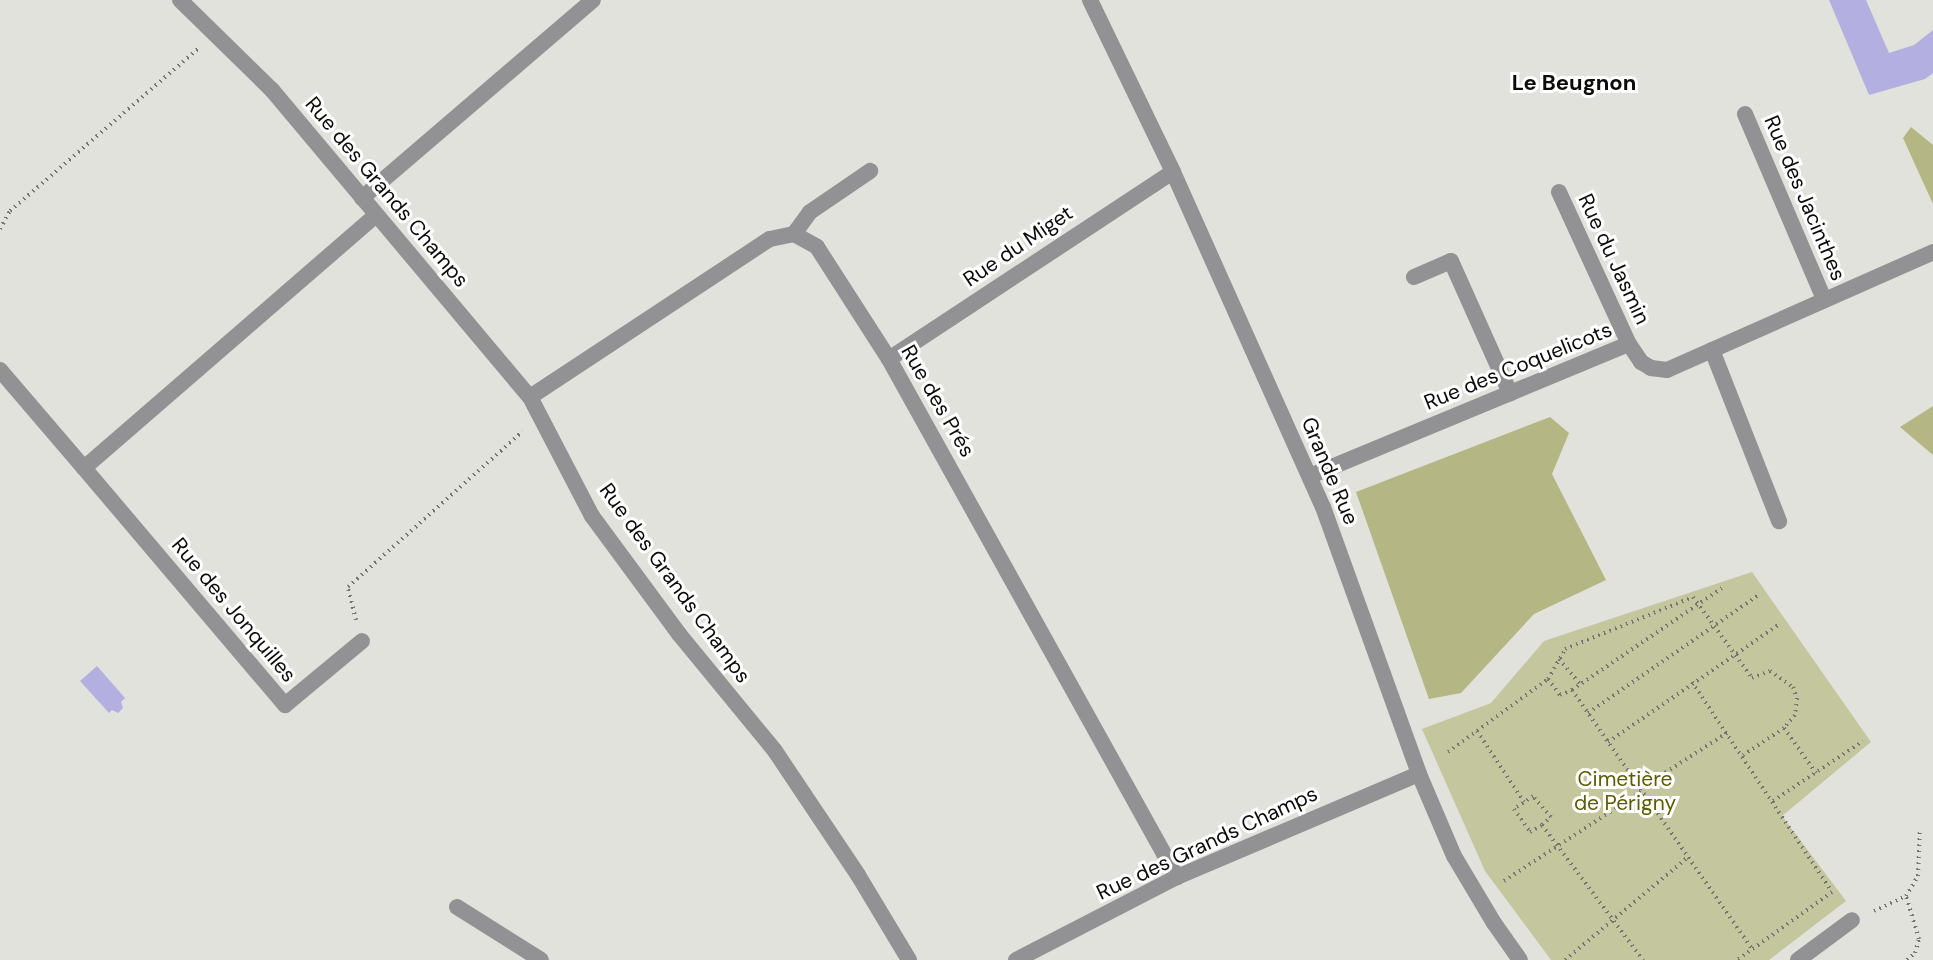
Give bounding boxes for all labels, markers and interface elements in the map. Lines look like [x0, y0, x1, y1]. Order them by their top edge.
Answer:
district label: Le Beugnon [1512, 70, 1636, 96]
street label: Rue des Grands Champs [300, 92, 474, 292]
street label: Rue des Jacinthes [1759, 112, 1851, 284]
street label: Rue du Jasmin [1573, 190, 1655, 328]
street label: Rue du Miget [958, 200, 1078, 292]
street label: Rue des Coquelicots [1420, 317, 1616, 415]
street label: Rue des Prés [896, 340, 980, 462]
street label: Grande Rue [1296, 413, 1364, 529]
street label: Rue des Grands Champs [594, 478, 756, 688]
street label: Rue des Jonquilles [166, 533, 302, 687]
park label: Cimetière de Périgny [1574, 766, 1676, 816]
street label: Rue des Grands Champs [1093, 781, 1321, 905]

